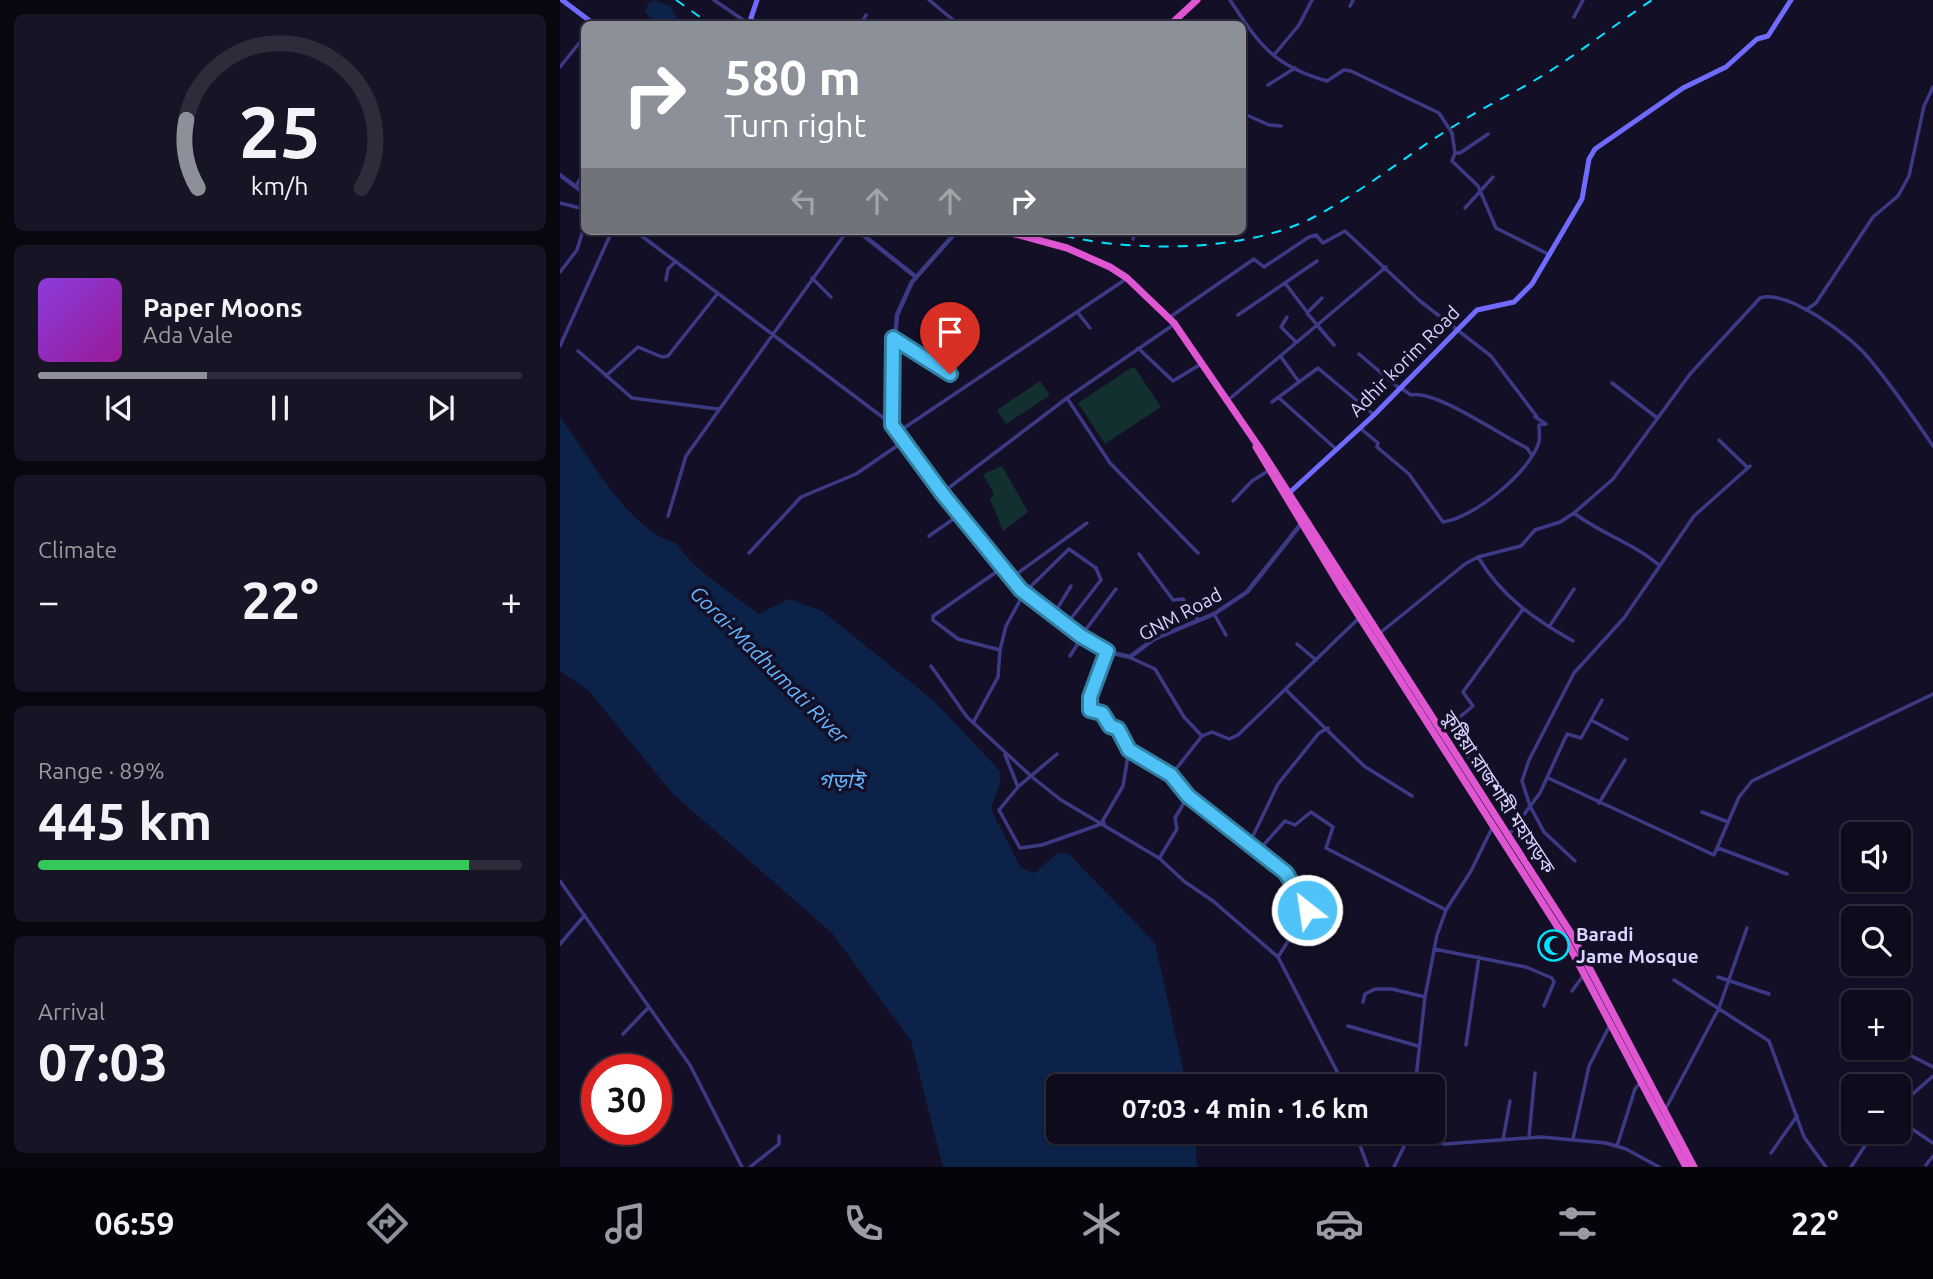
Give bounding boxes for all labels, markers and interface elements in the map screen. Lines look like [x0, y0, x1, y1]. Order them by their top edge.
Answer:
icon: right [609, 49, 700, 140]
text: 580 m [724, 49, 861, 104]
text: 25 [239, 91, 321, 173]
text: Turn right [724, 107, 866, 143]
text: km/h [251, 172, 309, 200]
icon: left [785, 182, 823, 220]
icon: ahead [858, 182, 896, 220]
icon: ahead [931, 182, 969, 220]
icon: right [1004, 182, 1042, 220]
text: Paper Moons [143, 293, 302, 322]
street label: Adhir korim Road [1344, 301, 1464, 421]
pin [920, 302, 980, 374]
icon: arrive [931, 313, 969, 351]
text: Ada Vale [143, 322, 233, 347]
icon: previous [100, 389, 138, 427]
icon: pause [261, 389, 299, 427]
icon: next [422, 389, 460, 427]
text: Climate [38, 537, 117, 562]
text: 22° [241, 571, 319, 629]
text: − [38, 580, 59, 622]
text: + [501, 580, 522, 622]
water label: Gorai-Madhumati River [686, 580, 854, 749]
street label: GNM Road [1135, 583, 1225, 645]
street label: কুষ্টিয়া রাজশাহী মহাসড়ক [1437, 706, 1560, 879]
text: Range · 89% [38, 758, 165, 783]
water label: গড়াই [818, 768, 867, 792]
text: 445 km [38, 792, 212, 850]
map controls [1841, 822, 1911, 1144]
button: sound [1841, 822, 1911, 892]
position arrow [1270, 873, 1344, 947]
button: search [1841, 906, 1911, 976]
place label: Baradi Jame Mosque [1576, 923, 1699, 967]
mosque icon: Baradi Jame Mosque [1536, 928, 1570, 962]
button: + [1841, 990, 1911, 1060]
text: Arrival [38, 999, 105, 1024]
text: 07:03 [38, 1033, 168, 1091]
speed limit sign: 30 [581, 1054, 672, 1145]
button: − [1841, 1074, 1911, 1144]
text: 07:03 · 4 min · 1.6 km [1122, 1094, 1369, 1123]
icon: directions [363, 1199, 412, 1248]
icon: music [601, 1199, 650, 1248]
icon: phone [839, 1199, 888, 1248]
icon: climate [1077, 1199, 1126, 1248]
icon: car [1315, 1199, 1364, 1248]
icon: filters [1553, 1199, 1602, 1248]
text: 06:59 [94, 1205, 175, 1241]
text: 22° [1791, 1205, 1839, 1241]

